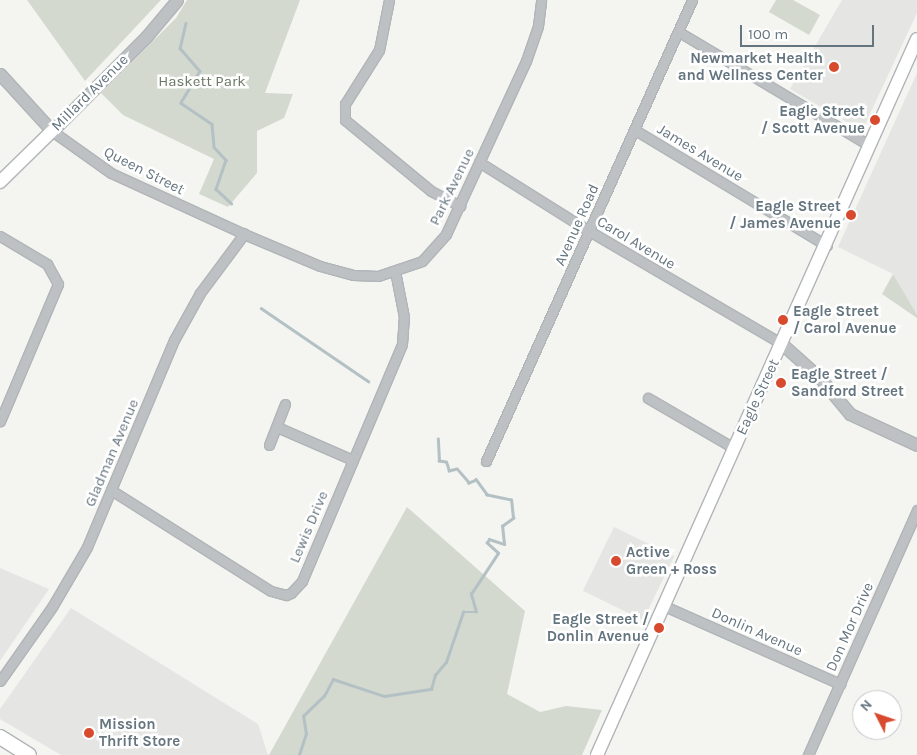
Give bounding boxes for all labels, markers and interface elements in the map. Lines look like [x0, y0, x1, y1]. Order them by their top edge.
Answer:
scale bar [742, 15, 876, 47]
text: 100 m [748, 25, 788, 43]
place label: Newmarket Health and Wellness Center [678, 49, 823, 84]
street label: Millard Avenue [48, 51, 132, 135]
marker: Newmarket Health and Wellness Center [827, 60, 841, 74]
park label: Haskett Park [158, 73, 246, 91]
place label: Eagle Street / Scott Avenue [761, 102, 865, 137]
marker: Eagle Street / Scott Avenue [869, 114, 881, 126]
street label: James Avenue [654, 120, 746, 186]
street label: Queen Street [101, 143, 187, 199]
street label: Park Avenue [426, 146, 478, 228]
street label: Avenue Road [551, 181, 603, 269]
place label: Eagle Street / James Avenue [729, 197, 841, 232]
marker: Eagle Street / James Avenue [845, 209, 857, 221]
street label: Carol Avenue [594, 213, 678, 273]
place label: Eagle Street / Carol Avenue [793, 302, 896, 337]
marker: Eagle Street / Carol Avenue [777, 314, 789, 326]
street label: Eagle Street [733, 356, 783, 438]
place label: Eagle Street / Sandford Street [791, 365, 904, 400]
marker: Eagle Street / Sandford Street [775, 377, 787, 389]
street label: Gladman Avenue [81, 396, 143, 510]
street label: Lewis Drive [286, 488, 332, 566]
place label: Active Green + Ross [626, 543, 717, 578]
marker: Active Green + Ross [610, 555, 622, 567]
street label: Don Mor Drive [822, 580, 878, 674]
street label: Donlin Avenue [709, 604, 805, 660]
place label: Eagle Street / Donlin Avenue [547, 610, 649, 645]
marker: Eagle Street / Donlin Avenue [653, 622, 665, 634]
north arrow [852, 690, 902, 740]
text: N [856, 696, 876, 715]
place label: Mission Thrift Store [99, 715, 180, 750]
marker: Mission Thrift Store [83, 727, 95, 739]

